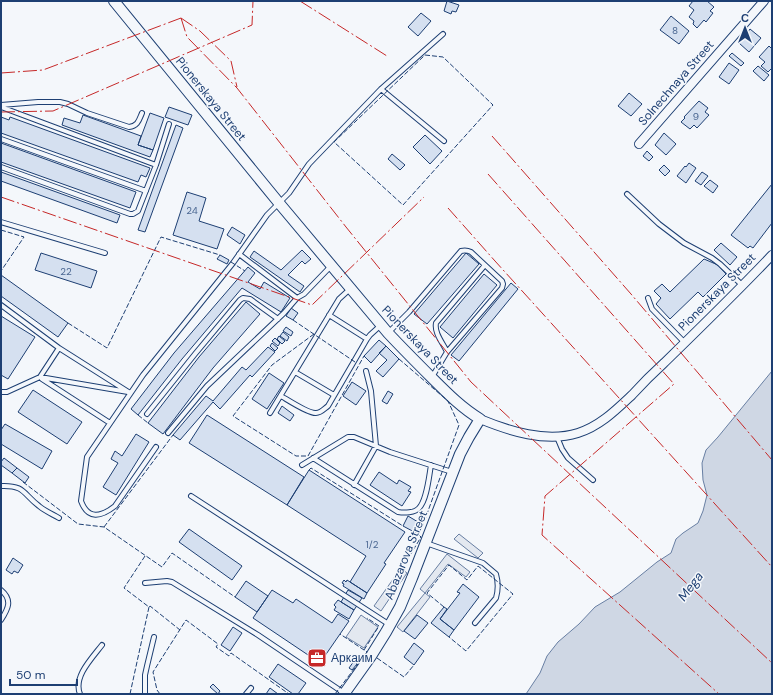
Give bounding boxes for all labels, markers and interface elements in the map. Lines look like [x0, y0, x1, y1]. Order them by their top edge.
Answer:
north arrow [725, 8, 765, 48]
text: С [741, 11, 749, 25]
house number: 8 [672, 24, 678, 37]
street label: Solnechnaya Street [635, 37, 717, 129]
street label: Pionerskaya Street [172, 54, 250, 144]
house number: 9 [693, 110, 699, 123]
house number: 24 [186, 204, 198, 217]
street label: Pionerskaya Street [675, 250, 759, 334]
house number: 22 [60, 265, 72, 278]
street label: Pionerskaya Street [378, 302, 462, 388]
street label: Abazarova Street [381, 508, 431, 602]
house number: 1/2 [366, 538, 379, 551]
water label: Mega [674, 568, 707, 604]
office icon: Аркаим [306, 647, 328, 669]
place label: Аркаим [331, 650, 373, 666]
scale bar [10, 661, 77, 687]
text: 50 m [16, 667, 45, 683]

